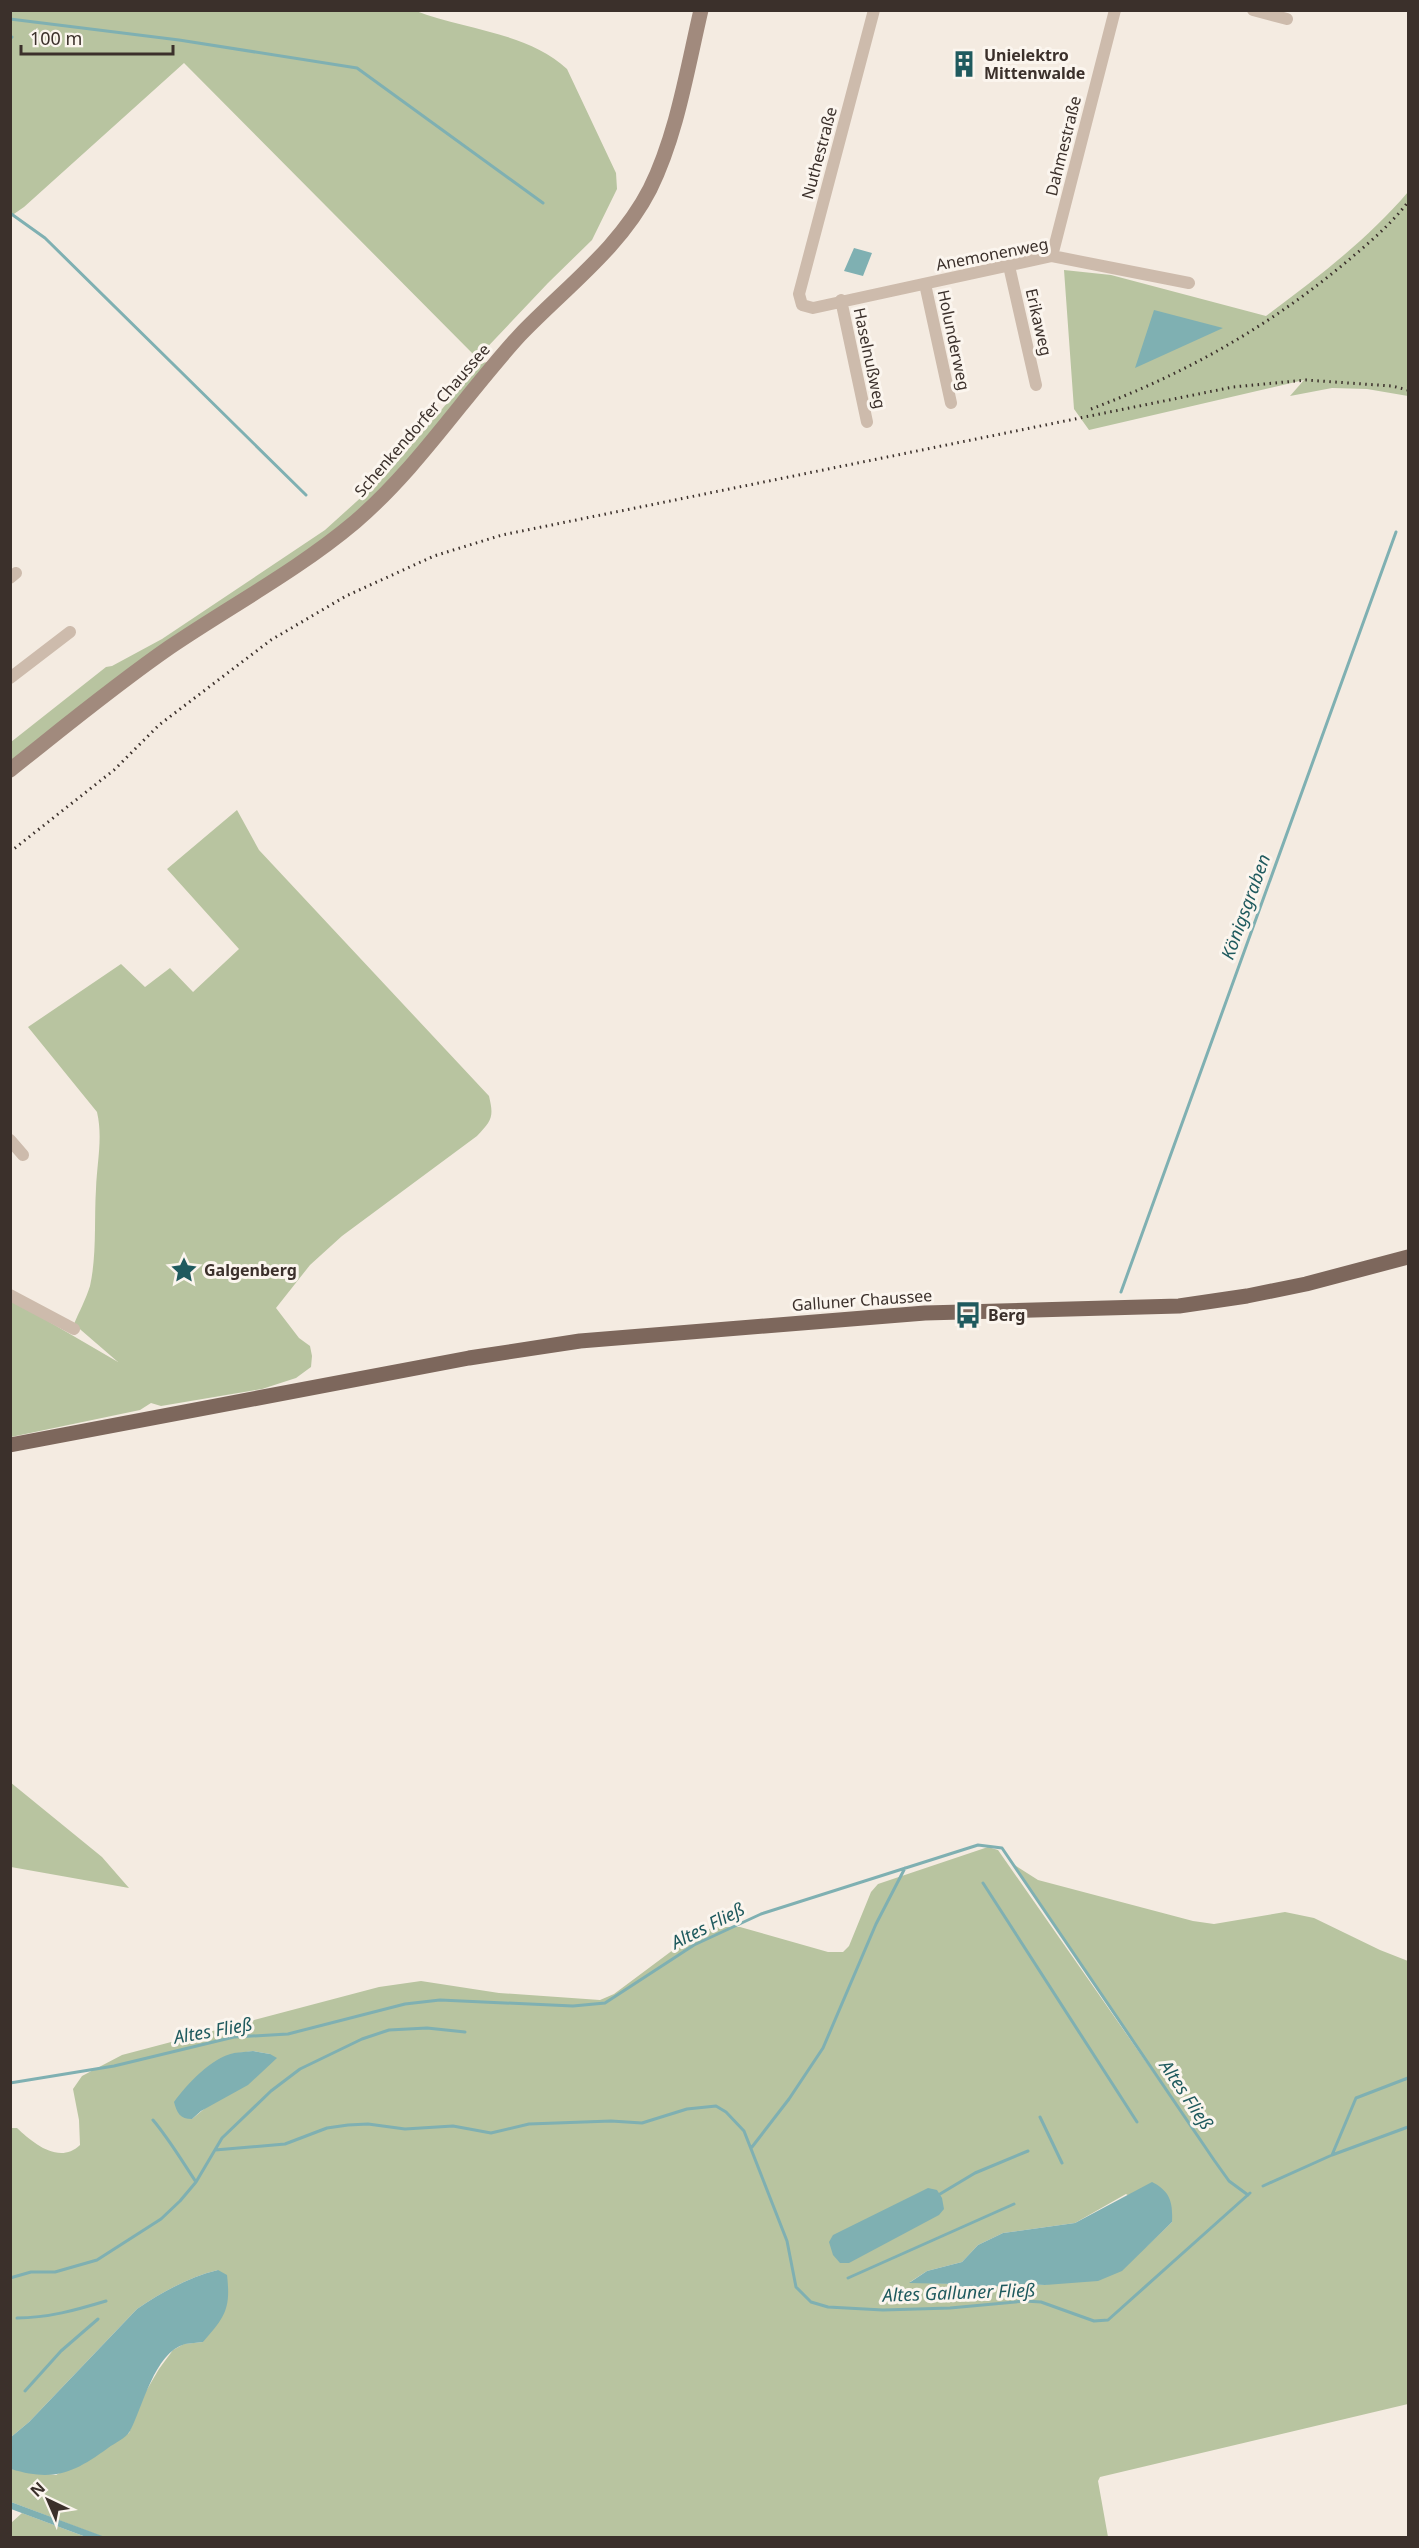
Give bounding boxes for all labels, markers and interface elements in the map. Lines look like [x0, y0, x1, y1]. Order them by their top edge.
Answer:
scale bar [21, 18, 172, 56]
text: 100 m [30, 26, 82, 50]
place label: Unielektro Mittenwalde [984, 44, 1085, 84]
building icon: Unielektro Mittenwalde [949, 49, 979, 79]
street label: Dahmestraße [1040, 94, 1086, 198]
street label: Nuthestraße [796, 104, 842, 202]
street label: Anemonenweg [934, 232, 1050, 276]
street label: Erikaweg [1021, 286, 1057, 358]
street label: Holunderweg [933, 288, 975, 392]
street label: Haselnußweg [849, 305, 891, 411]
street label: Schenkendorfer Chaussee [349, 339, 495, 501]
water label: Königsgraben [1215, 850, 1275, 963]
place icon: Galgenberg [169, 1255, 199, 1285]
place label: Galgenberg [204, 1259, 297, 1281]
street label: Galluner Chaussee [791, 1284, 933, 1316]
bus stop icon: Berg [953, 1300, 983, 1330]
place label: Berg [988, 1304, 1025, 1326]
water label: Altes Fließ [665, 1896, 748, 1955]
water label: Altes Fließ [170, 2011, 254, 2049]
water label: Altes Fließ [1154, 2053, 1219, 2134]
water label: Altes Galluner Fließ [880, 2277, 1036, 2307]
north arrow [18, 2470, 78, 2530]
text: N [25, 2477, 50, 2502]

